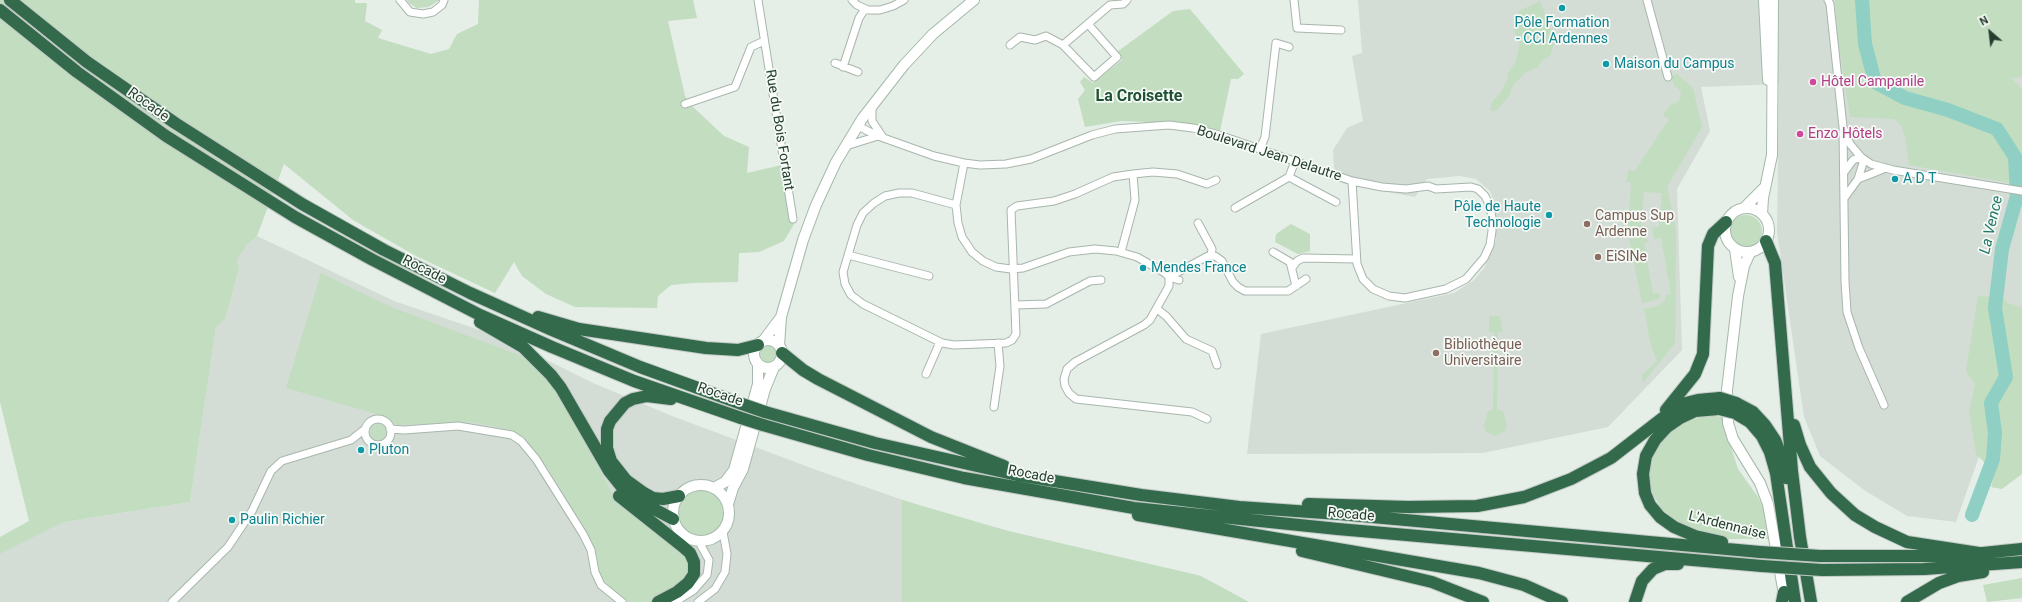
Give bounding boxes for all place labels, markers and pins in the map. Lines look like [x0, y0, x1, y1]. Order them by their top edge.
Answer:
marker: Pôle Formation - CCI Ardennes [1557, 3, 1567, 13]
place label: Pôle Formation - CCI Ardennes [1515, 15, 1609, 48]
place label: Maison du Campus [1614, 56, 1735, 72]
marker: Maison du Campus [1601, 59, 1611, 69]
place label: Hôtel Campanile [1821, 74, 1924, 90]
marker: Hôtel Campanile [1808, 77, 1818, 87]
place label: Enzo Hôtels [1808, 126, 1883, 142]
marker: Enzo Hôtels [1795, 129, 1805, 139]
place label: A D T [1903, 171, 1937, 187]
marker: A D T [1890, 174, 1900, 184]
place label: Pôle de Haute Technologie [1454, 199, 1541, 232]
place label: Campus Sup Ardenne [1595, 208, 1674, 240]
marker: Pôle de Haute Technologie [1544, 210, 1554, 220]
marker: Campus Sup Ardenne [1582, 219, 1592, 229]
place label: EiSINe [1606, 249, 1647, 265]
marker: EiSINe [1593, 252, 1603, 262]
place label: Mendes France [1151, 260, 1247, 276]
marker: Mendes France [1138, 263, 1148, 273]
place label: Bibliothèque Universitaire [1444, 337, 1522, 370]
marker: Bibliothèque Universitaire [1431, 348, 1441, 358]
place label: Pluton [369, 442, 409, 458]
marker: Pluton [356, 445, 366, 455]
place label: Paulin Richier [240, 512, 325, 528]
marker: Paulin Richier [227, 515, 237, 525]

